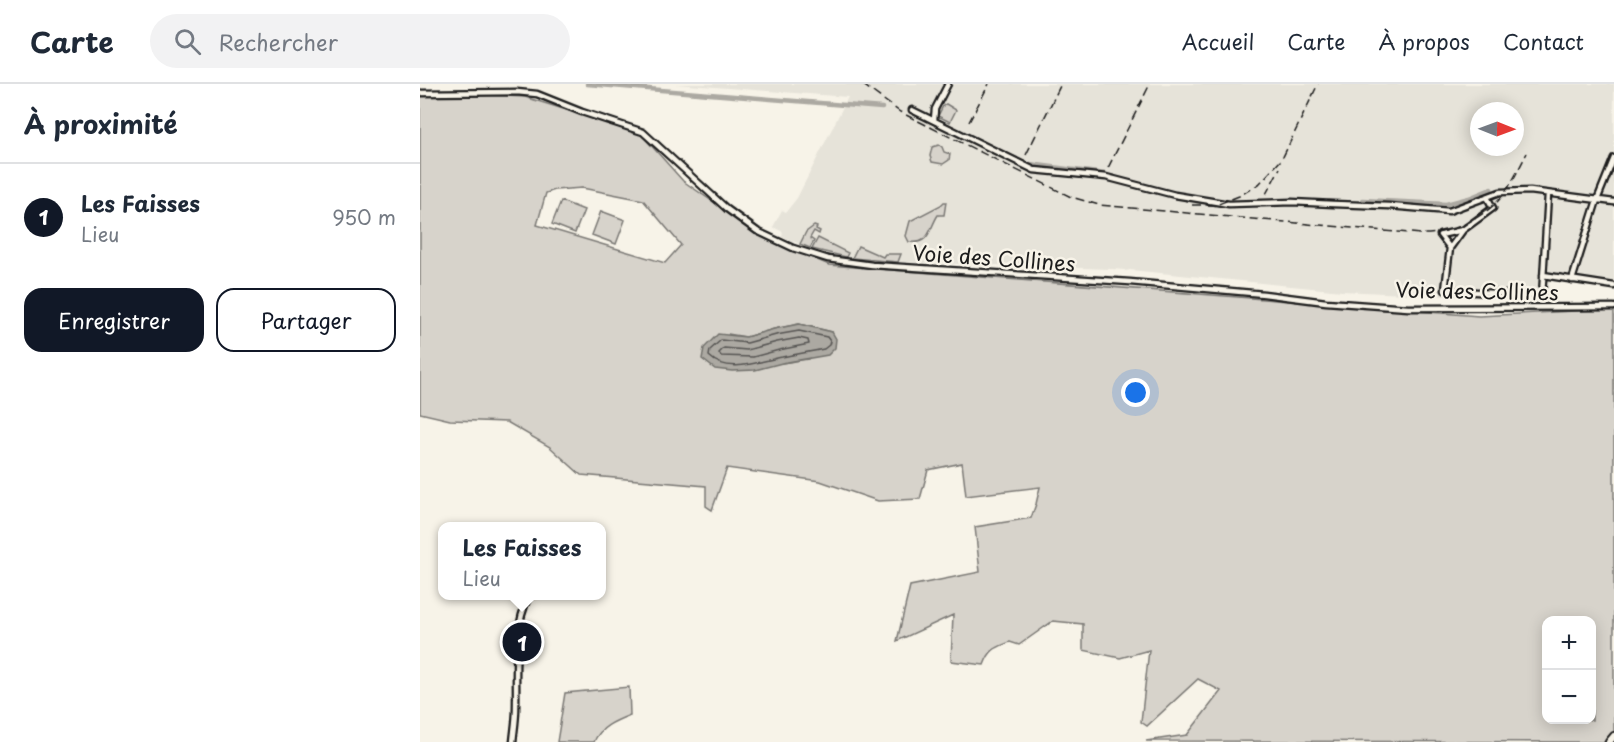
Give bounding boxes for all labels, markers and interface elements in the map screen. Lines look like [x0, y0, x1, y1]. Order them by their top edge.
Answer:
search box [150, 14, 570, 68]
text: Carte [30, 20, 114, 63]
icon: search [171, 25, 204, 58]
text: Rechercher [219, 25, 338, 58]
text: Accueil [1182, 25, 1254, 57]
text: Carte [1287, 25, 1345, 57]
text: À propos [1378, 25, 1470, 57]
text: Contact [1503, 25, 1584, 57]
north arrow [1470, 102, 1524, 156]
text: À proximité [24, 104, 178, 143]
text: Les Faisses [81, 186, 200, 219]
text: 1 [39, 202, 48, 232]
text: 950 m [332, 202, 396, 232]
text: Lieu [81, 219, 119, 249]
street label: Voie des Collines [911, 235, 1077, 279]
street label: Voie des Collines [1395, 273, 1559, 307]
button: Enregistrer [24, 288, 204, 352]
button: Partager [216, 288, 396, 352]
your location [1121, 378, 1150, 407]
popup [438, 522, 606, 600]
text: Les Faisses [462, 530, 582, 563]
text: Lieu [462, 563, 501, 593]
map controls [1542, 616, 1596, 724]
button: + [1542, 616, 1596, 670]
pin: 1 [502, 620, 542, 664]
button: − [1542, 670, 1596, 724]

